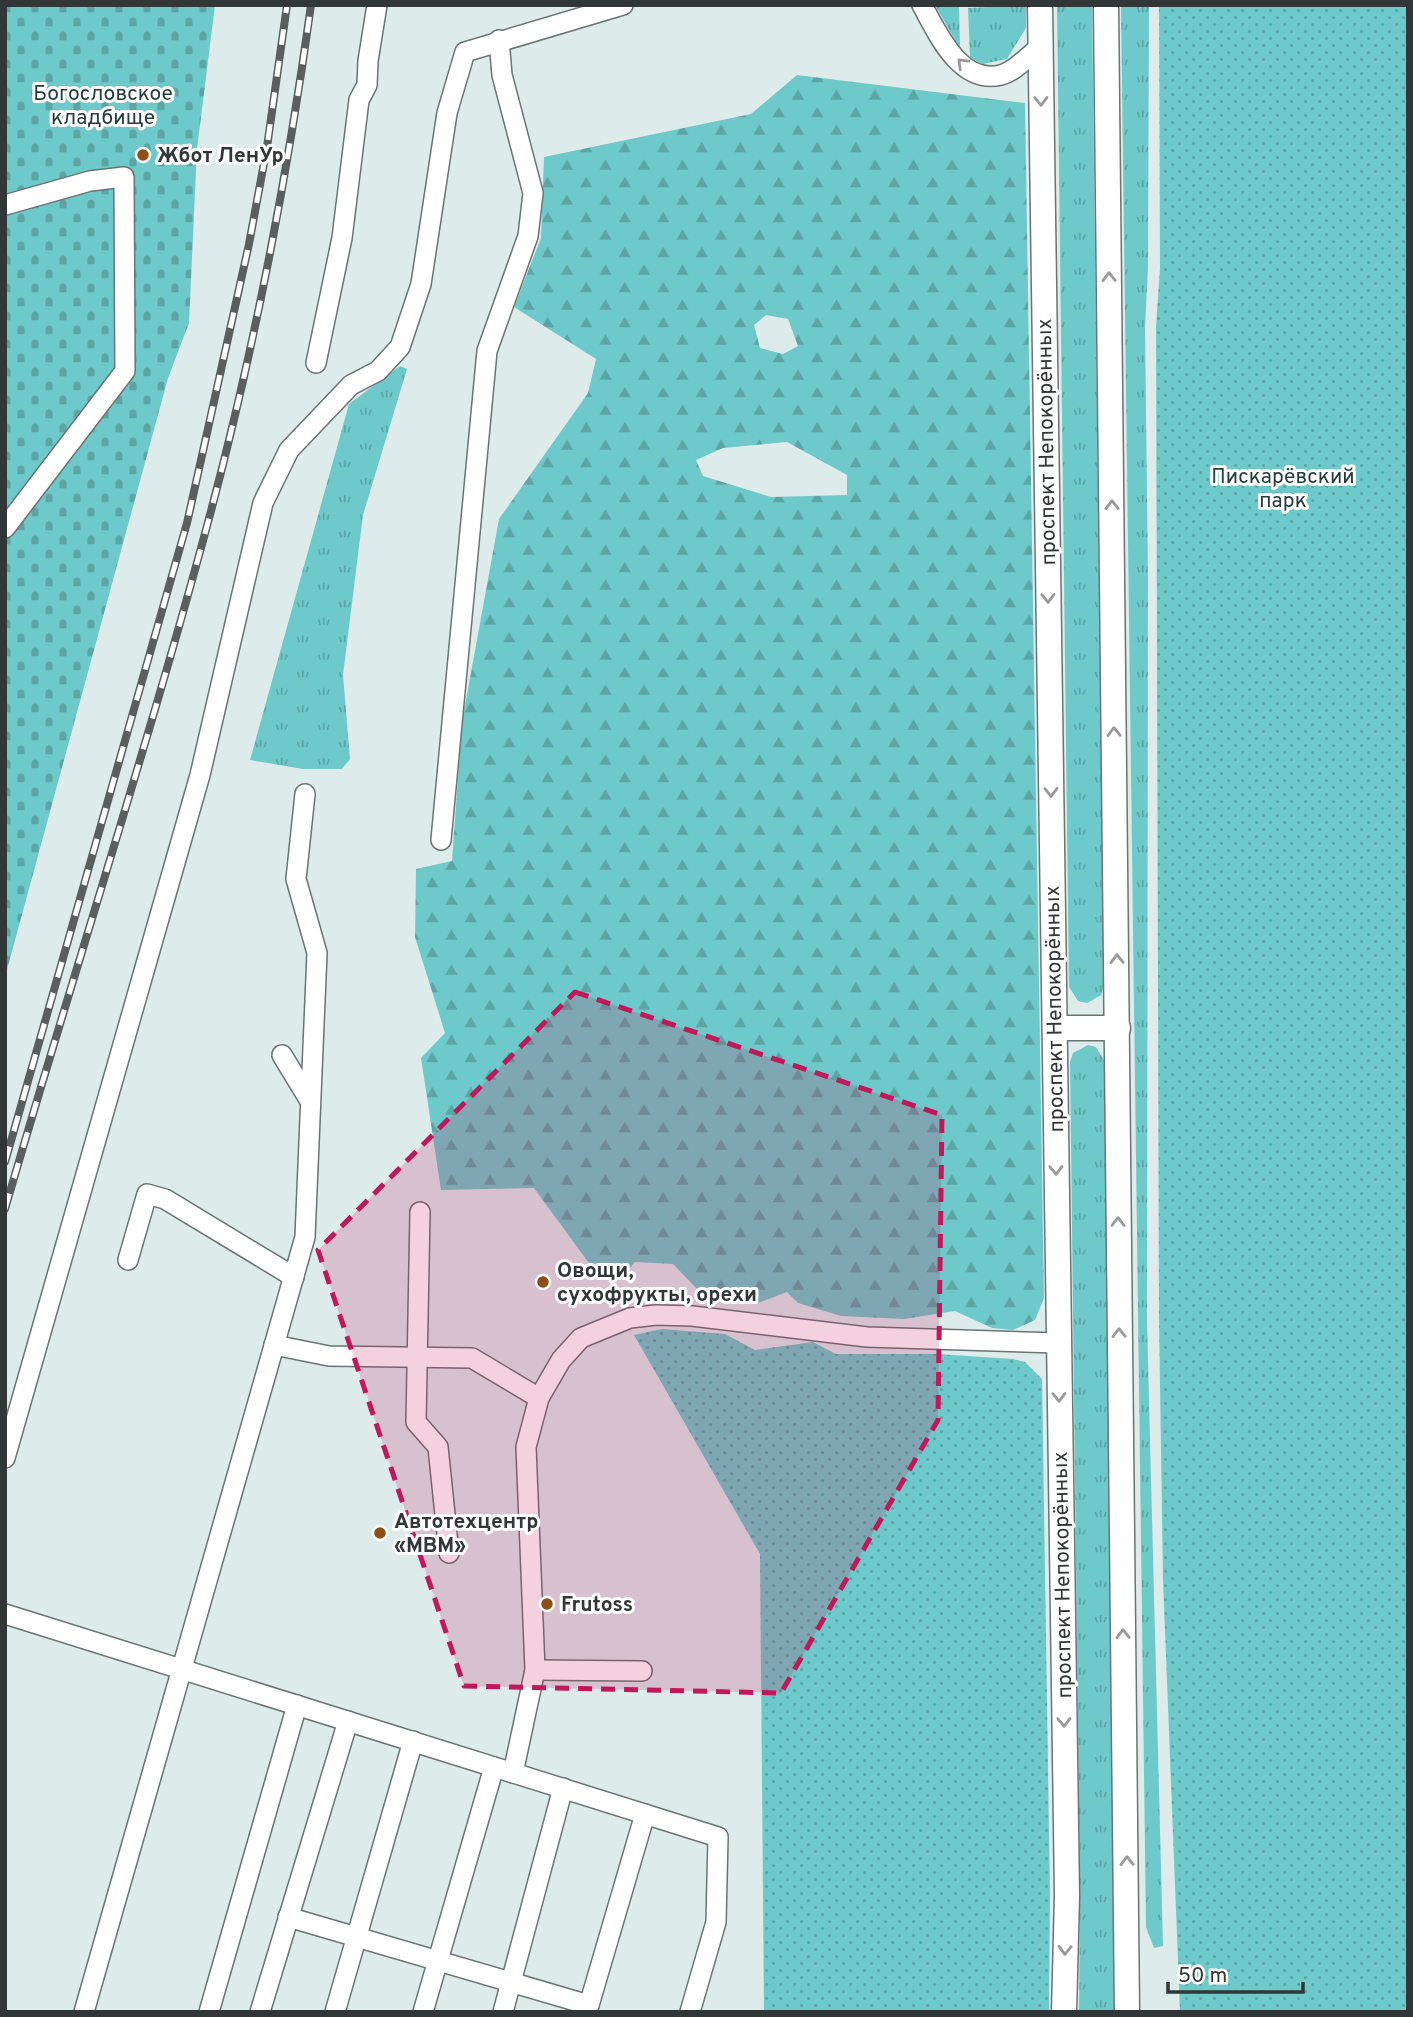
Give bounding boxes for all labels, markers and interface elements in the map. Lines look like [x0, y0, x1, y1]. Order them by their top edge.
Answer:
one-way arrow [957, 58, 970, 71]
park label: Богословское кладбище [33, 81, 173, 132]
one-way arrow [1034, 96, 1049, 107]
place label: Жбот ЛенУр [157, 143, 284, 170]
marker: Жбот ЛенУр [135, 147, 151, 163]
one-way arrow [1101, 271, 1117, 282]
street label: проспект Непокорённых [1032, 318, 1063, 566]
park label: Пискарёвский парк [1211, 464, 1355, 515]
one-way arrow [1104, 499, 1120, 509]
one-way arrow [1041, 593, 1056, 604]
one-way arrow [1106, 726, 1122, 737]
one-way arrow [1043, 787, 1059, 798]
street label: проспект Непокорённых [1040, 885, 1071, 1133]
one-way arrow [1109, 954, 1125, 964]
one-way arrow [1049, 1164, 1064, 1175]
one-way arrow [1110, 1217, 1126, 1227]
place label: Овощи, сухофрукты, орехи [557, 1258, 757, 1309]
marker: Овощи, сухофрукты, орехи [535, 1274, 551, 1290]
one-way arrow [1111, 1327, 1127, 1337]
one-way arrow [1051, 1392, 1067, 1403]
street label: проспект Непокорённых [1048, 1451, 1079, 1699]
place label: Автотехцентр «МВМ» [394, 1509, 538, 1560]
marker: Автотехцентр «МВМ» [372, 1525, 388, 1541]
place label: Frutoss [561, 1592, 633, 1619]
marker: Frutoss [539, 1596, 555, 1612]
one-way arrow [1115, 1628, 1131, 1638]
one-way arrow [1056, 1718, 1072, 1728]
one-way arrow [1119, 1855, 1134, 1866]
one-way arrow [1058, 1945, 1073, 1956]
scale bar [1168, 1951, 1303, 1995]
text: 50 m [1178, 1963, 1227, 1990]

